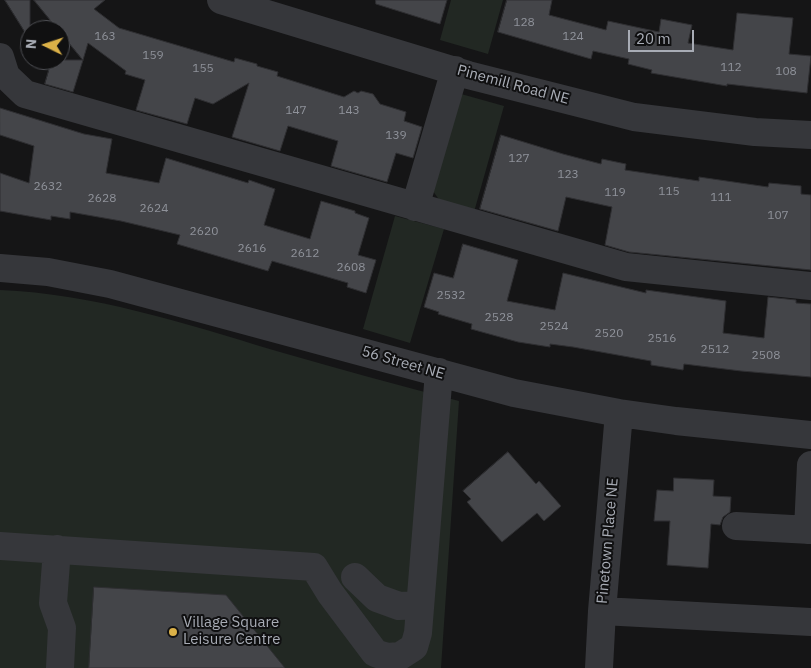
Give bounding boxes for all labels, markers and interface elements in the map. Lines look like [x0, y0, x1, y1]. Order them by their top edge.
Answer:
house number: 128 [513, 16, 535, 30]
north arrow [20, 20, 70, 70]
scale bar [631, 20, 697, 52]
text: 20 m [636, 29, 671, 48]
house number: 163 [94, 30, 116, 44]
house number: 124 [562, 30, 584, 44]
text: N [22, 38, 40, 50]
house number: 159 [142, 49, 164, 63]
street label: Pinemill Road NE [455, 61, 571, 109]
house number: 112 [720, 61, 742, 75]
house number: 155 [192, 62, 214, 76]
house number: 108 [775, 65, 797, 79]
house number: 147 [285, 104, 307, 118]
house number: 143 [338, 104, 360, 118]
house number: 139 [385, 129, 407, 143]
house number: 127 [508, 152, 530, 166]
house number: 123 [557, 168, 579, 182]
house number: 2632 [34, 180, 62, 194]
house number: 115 [658, 185, 680, 199]
house number: 119 [604, 186, 626, 200]
house number: 111 [710, 191, 732, 205]
house number: 2628 [88, 192, 116, 206]
house number: 2624 [140, 202, 168, 216]
house number: 107 [767, 209, 789, 223]
house number: 2620 [190, 225, 218, 239]
house number: 2616 [238, 242, 266, 256]
house number: 2612 [291, 247, 319, 261]
house number: 2608 [337, 261, 365, 275]
house number: 2532 [437, 289, 465, 303]
house number: 2528 [485, 311, 513, 325]
house number: 2524 [540, 320, 568, 334]
house number: 2520 [595, 327, 623, 341]
house number: 2516 [648, 332, 676, 346]
street label: 56 Street NE [359, 343, 447, 383]
house number: 2512 [701, 343, 729, 357]
house number: 2508 [752, 349, 780, 363]
street label: Pinetown Place NE [594, 477, 622, 605]
place label: Village Square Leisure Centre [183, 614, 280, 649]
marker: Village Square Leisure Centre [167, 626, 179, 638]

